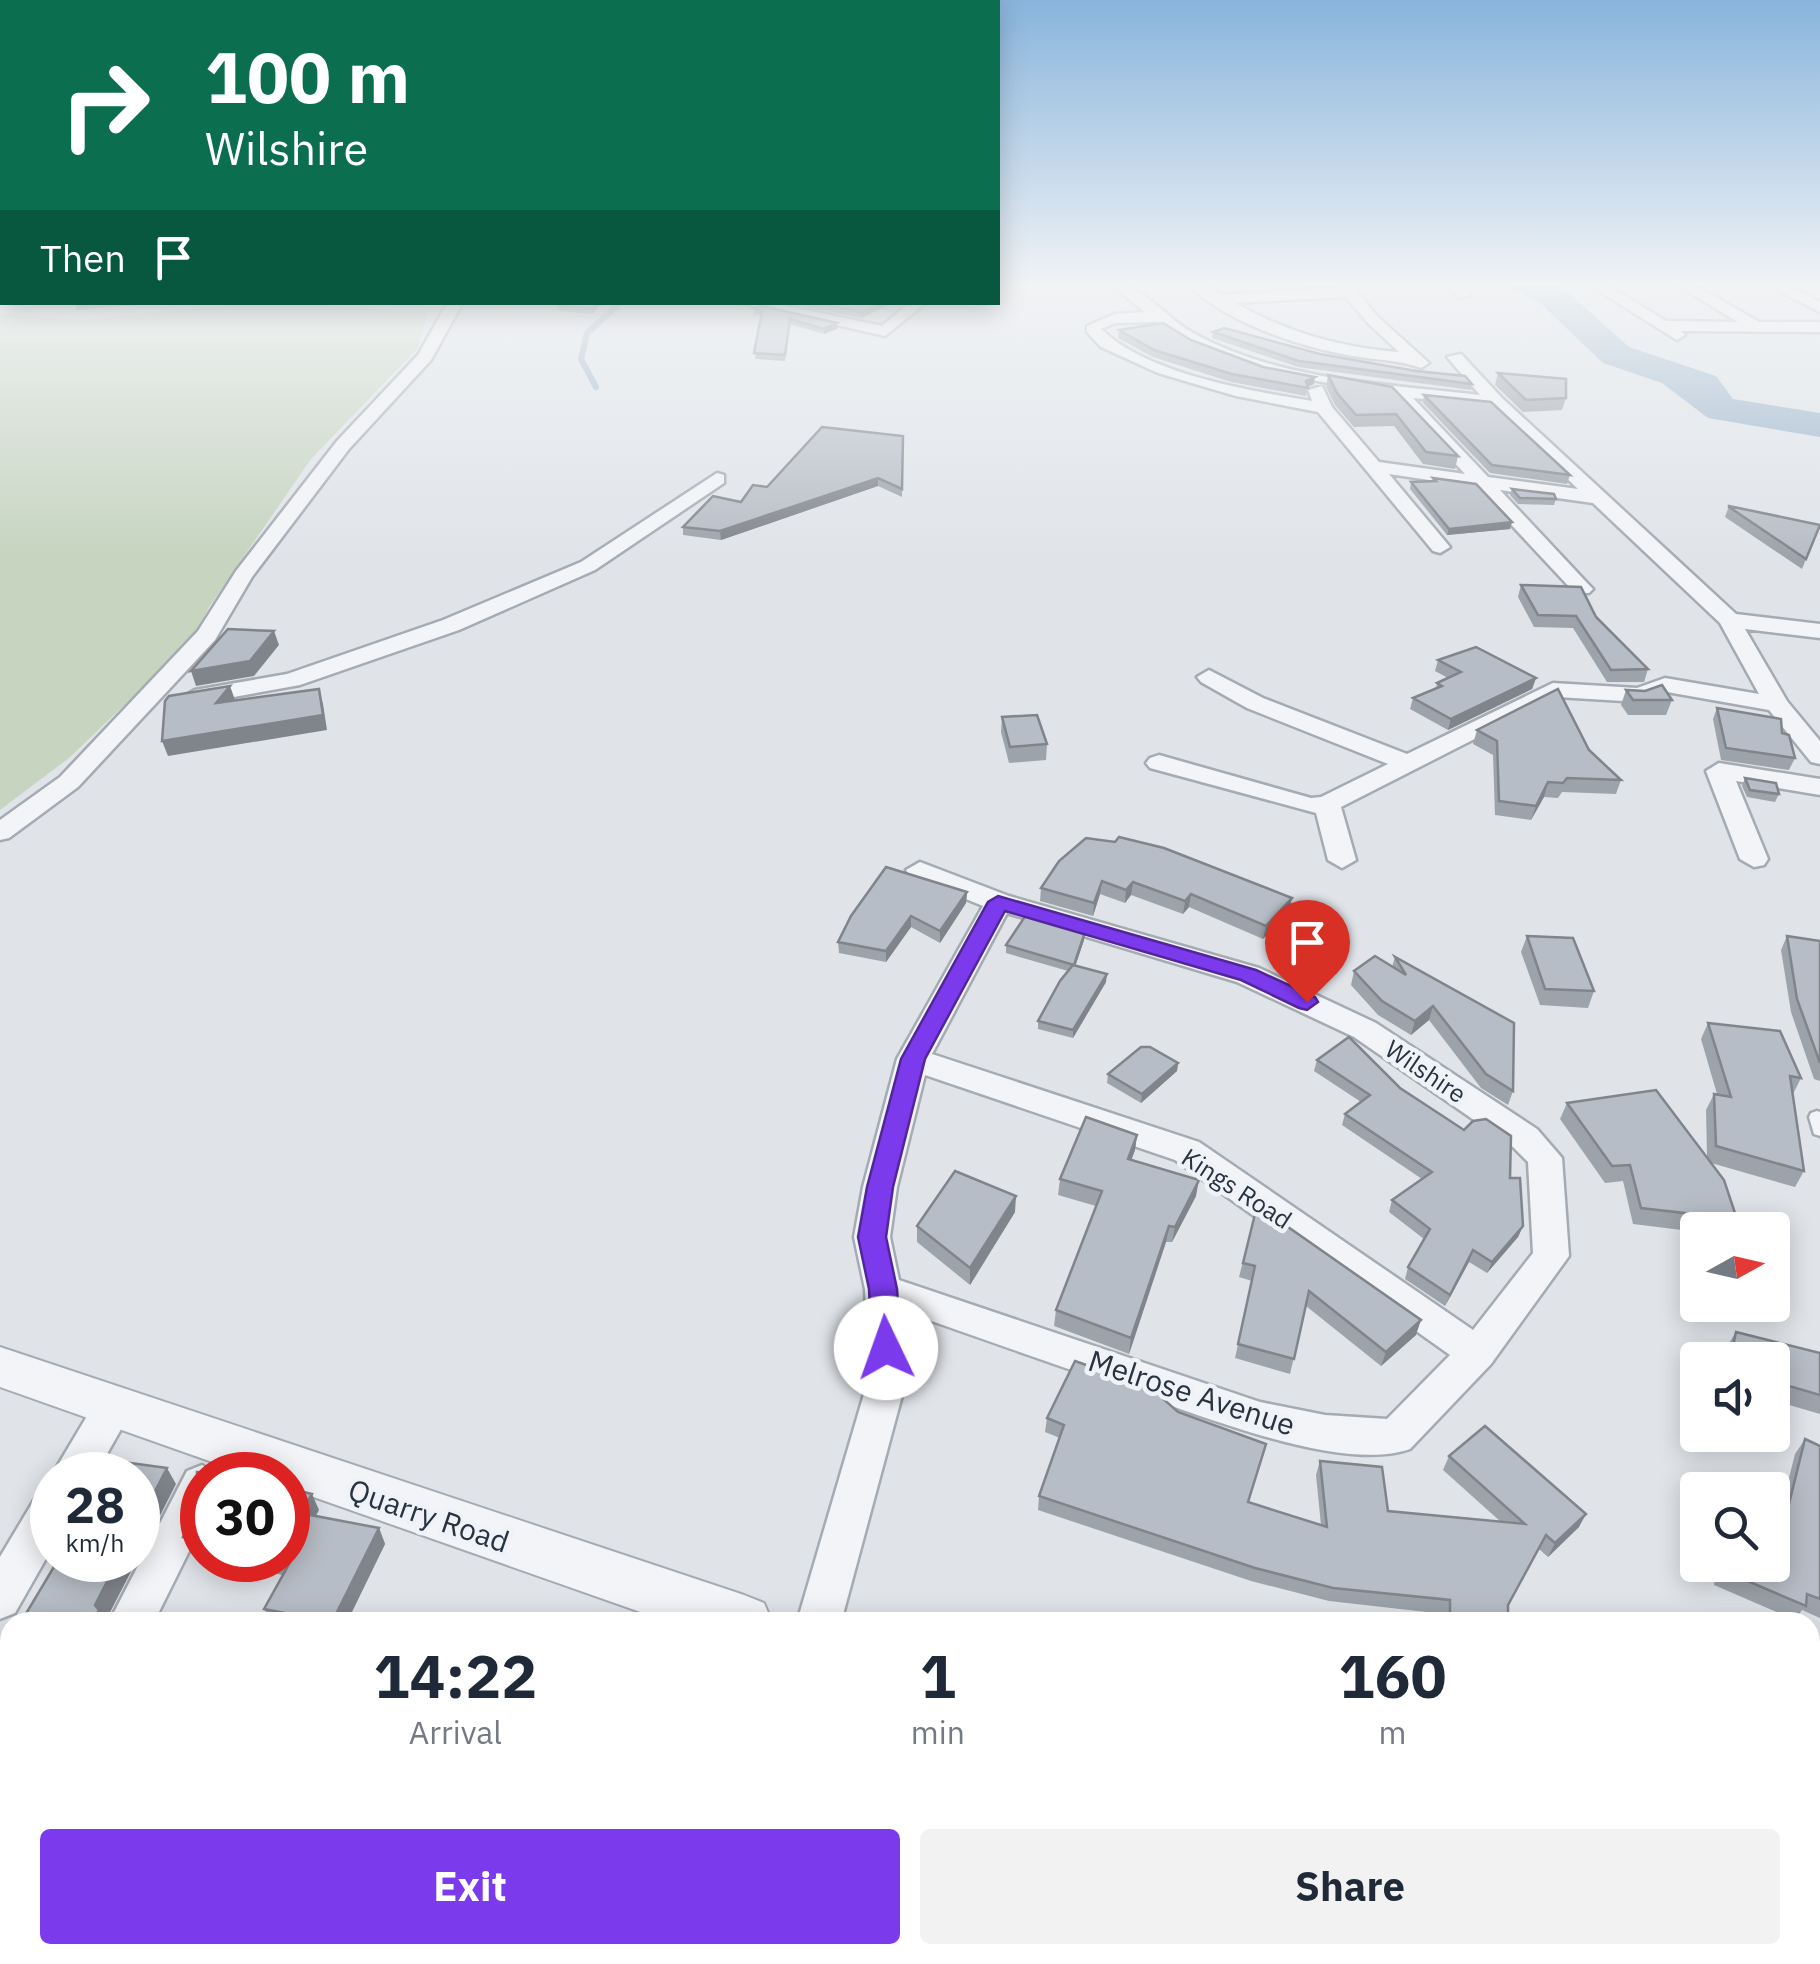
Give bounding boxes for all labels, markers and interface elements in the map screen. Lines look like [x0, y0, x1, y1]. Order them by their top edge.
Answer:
text: 100 m [205, 31, 410, 122]
icon: right [40, 40, 170, 170]
text: Wilshire [205, 119, 368, 177]
icon: arrive [146, 230, 201, 285]
text: Then [40, 233, 126, 282]
pin [1265, 900, 1350, 1003]
icon: arrive [1280, 915, 1335, 970]
street label: Wilshire [1379, 1032, 1473, 1110]
street label: Kings Road [1176, 1140, 1298, 1236]
north arrow [1680, 1212, 1790, 1322]
map controls [1680, 1212, 1790, 1582]
position arrow [834, 1296, 938, 1400]
street label: Melrose Avenue [1084, 1340, 1300, 1444]
button: sound [1680, 1342, 1790, 1452]
speed limit sign: 30 [180, 1452, 310, 1582]
street label: Quarry Road [343, 1469, 515, 1561]
text: 28 [65, 1472, 125, 1537]
button: search [1680, 1472, 1790, 1582]
text: km/h [66, 1526, 124, 1559]
text: 14:22 [374, 1636, 537, 1715]
text: 1 [920, 1636, 956, 1715]
text: 160 [1338, 1636, 1446, 1715]
text: Arrival [409, 1711, 502, 1753]
text: min [911, 1711, 965, 1753]
text: m [1379, 1711, 1406, 1753]
button: Exit [40, 1829, 900, 1944]
button: Share [920, 1829, 1780, 1944]

